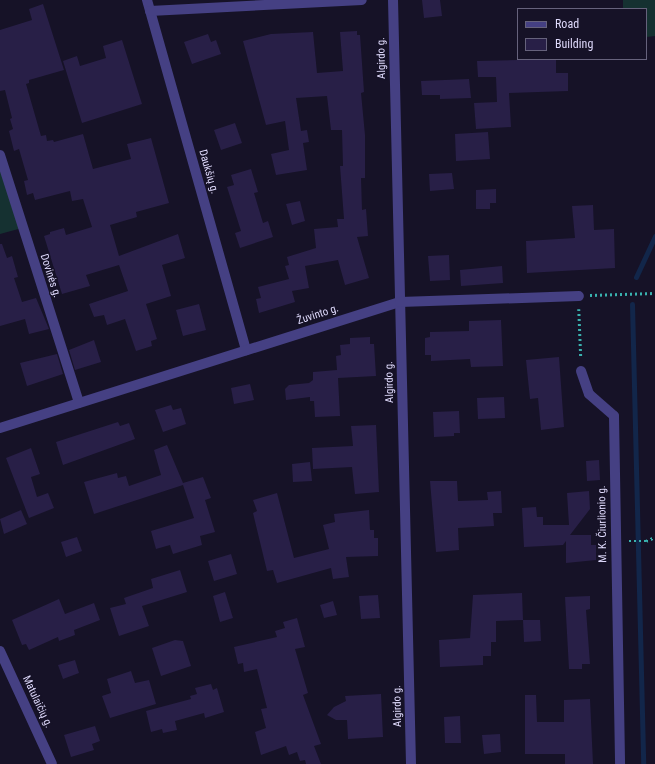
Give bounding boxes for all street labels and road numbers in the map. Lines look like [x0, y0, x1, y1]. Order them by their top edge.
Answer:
street label: Algirdo g. [375, 37, 389, 79]
street label: Daukšių g. [195, 148, 221, 196]
street label: Dovinės g. [37, 252, 63, 300]
street label: Žuvinto g. [295, 302, 341, 328]
street label: Algirdo g. [383, 361, 397, 403]
street label: M. K. Čiurlionio g. [596, 485, 610, 563]
street label: Matulaičių g. [19, 674, 55, 730]
street label: Algirdo g. [391, 685, 405, 727]

